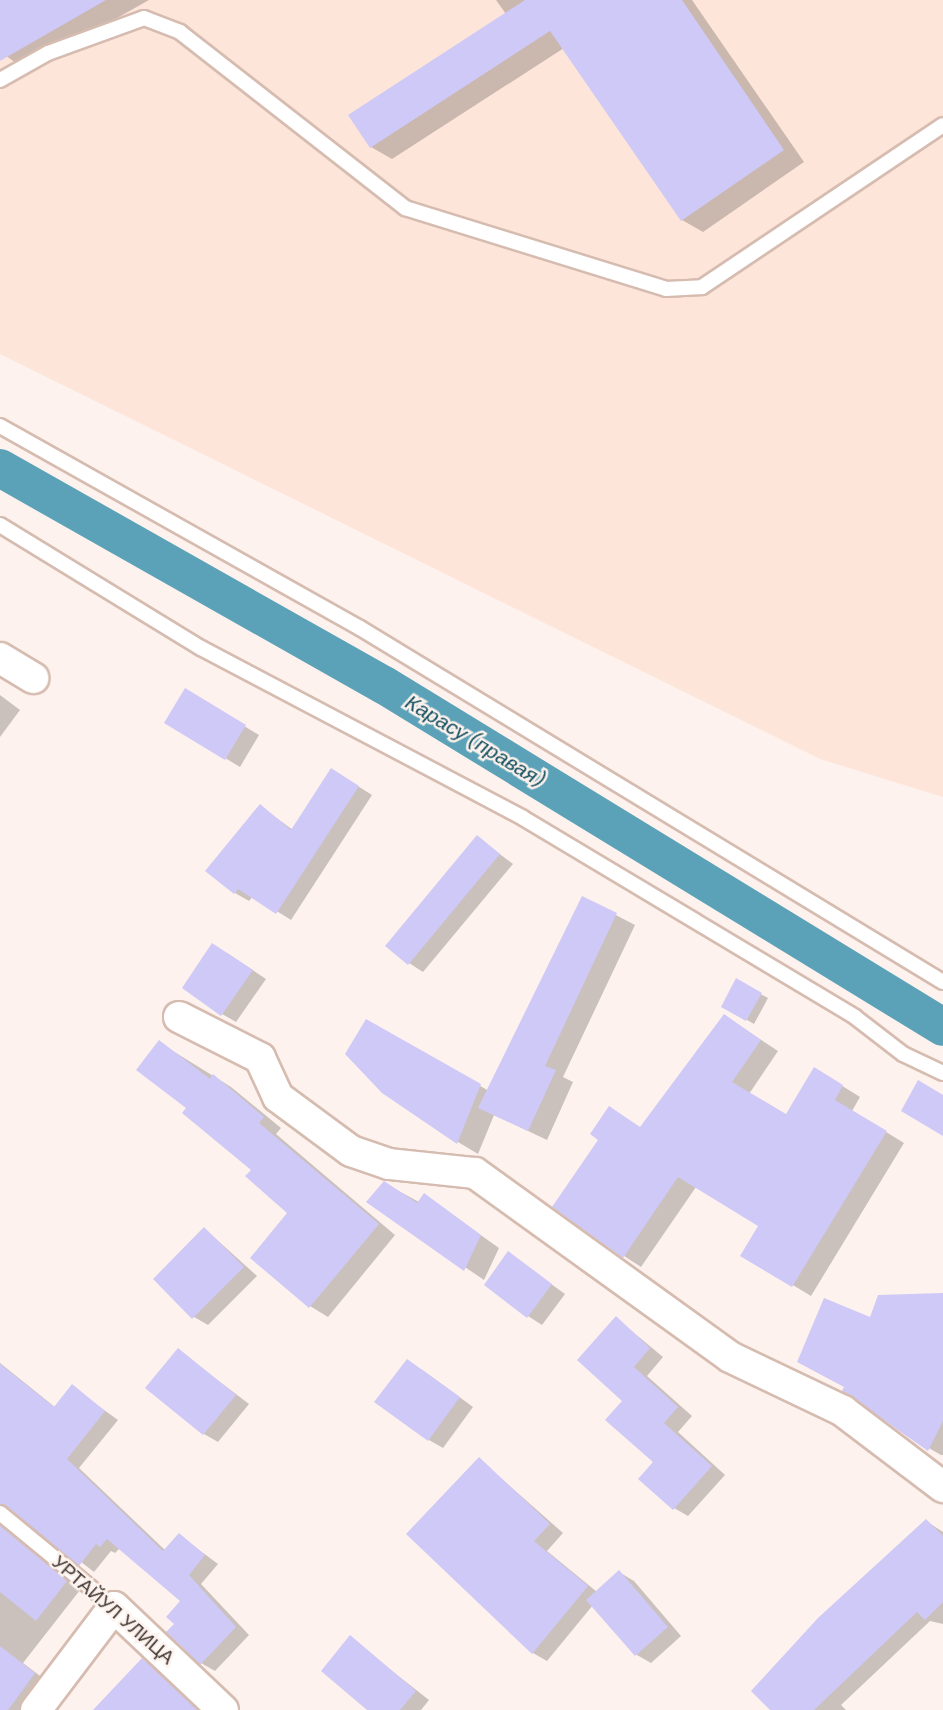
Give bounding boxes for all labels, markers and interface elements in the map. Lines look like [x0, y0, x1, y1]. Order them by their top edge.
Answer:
water label: Карасу (правая) [401, 689, 549, 793]
street label: УРТАЙУЛ УЛИЦА [47, 1551, 179, 1669]

